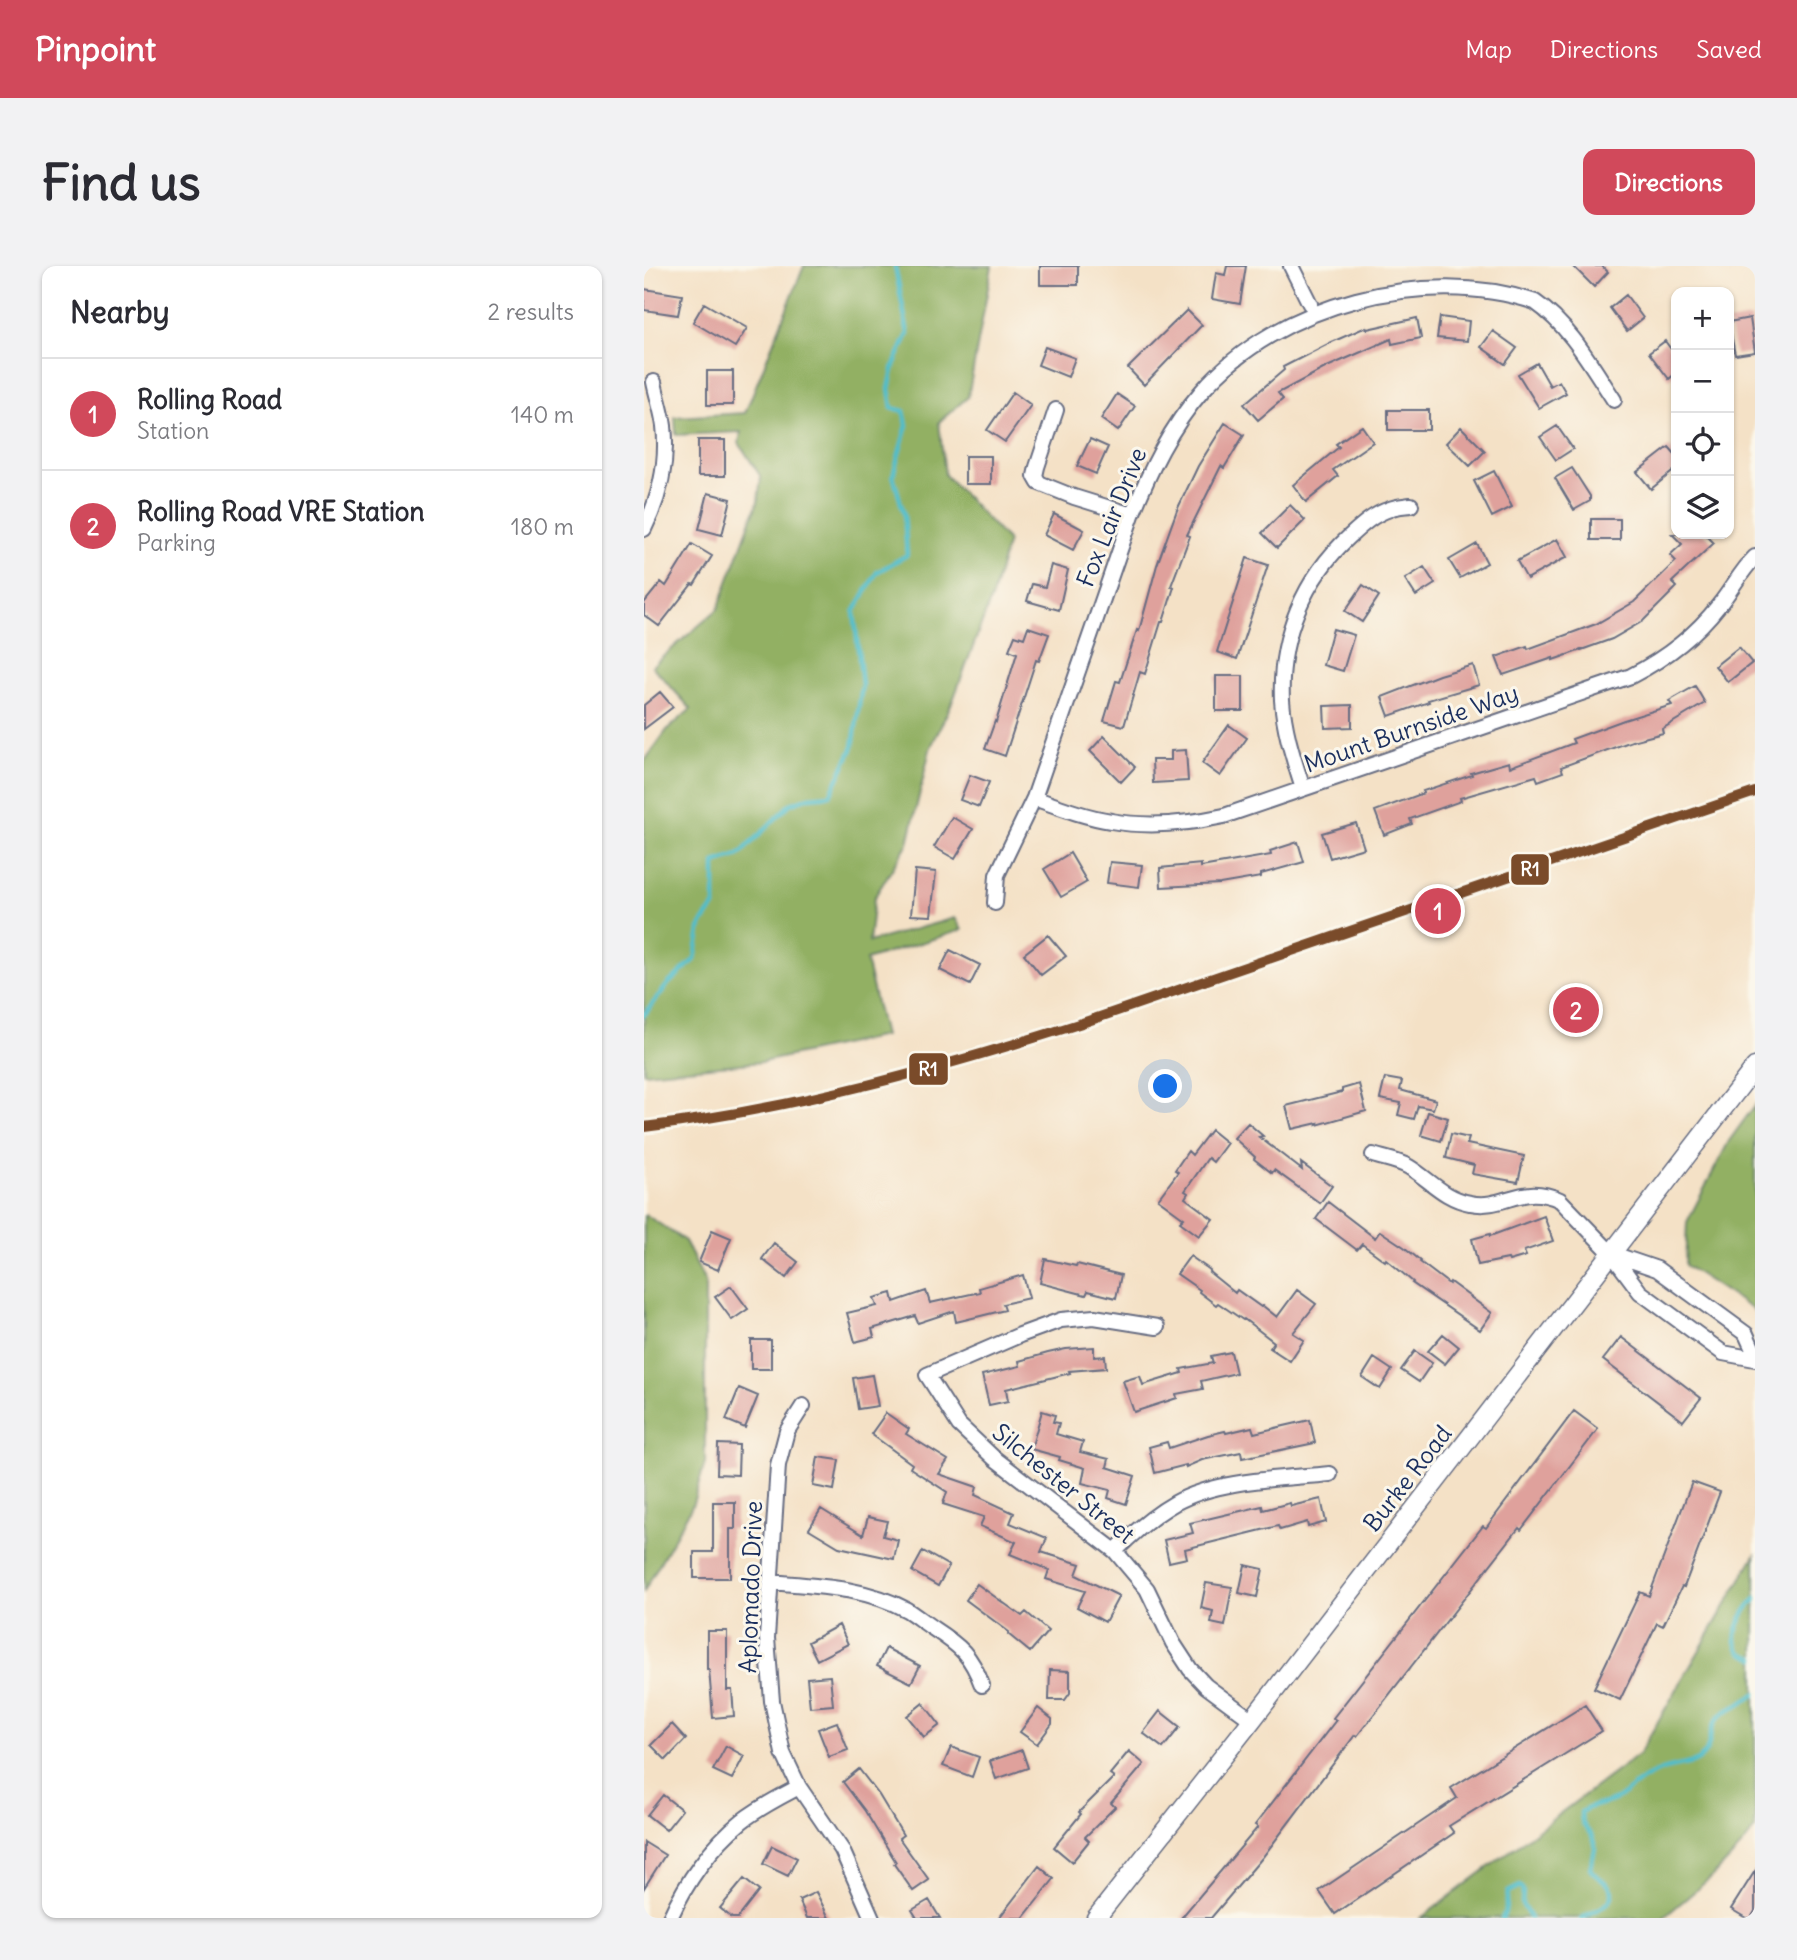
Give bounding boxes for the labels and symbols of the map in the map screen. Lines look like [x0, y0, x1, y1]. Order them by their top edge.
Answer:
street label: Fox Lair Drive [1069, 443, 1153, 591]
street label: Mount Burnside Way [1300, 677, 1522, 779]
line badge: R1 [1510, 853, 1550, 886]
text: R1 [1520, 857, 1540, 881]
pin: 1 [1415, 885, 1461, 937]
pin: 2 [1553, 984, 1599, 1036]
line badge: R1 [908, 1052, 949, 1086]
text: R1 [918, 1057, 938, 1081]
your location [1148, 1069, 1182, 1103]
street label: Silchester Street [987, 1416, 1141, 1550]
street label: Burke Road [1356, 1419, 1458, 1537]
street label: Aplomado Drive [732, 1500, 768, 1674]

